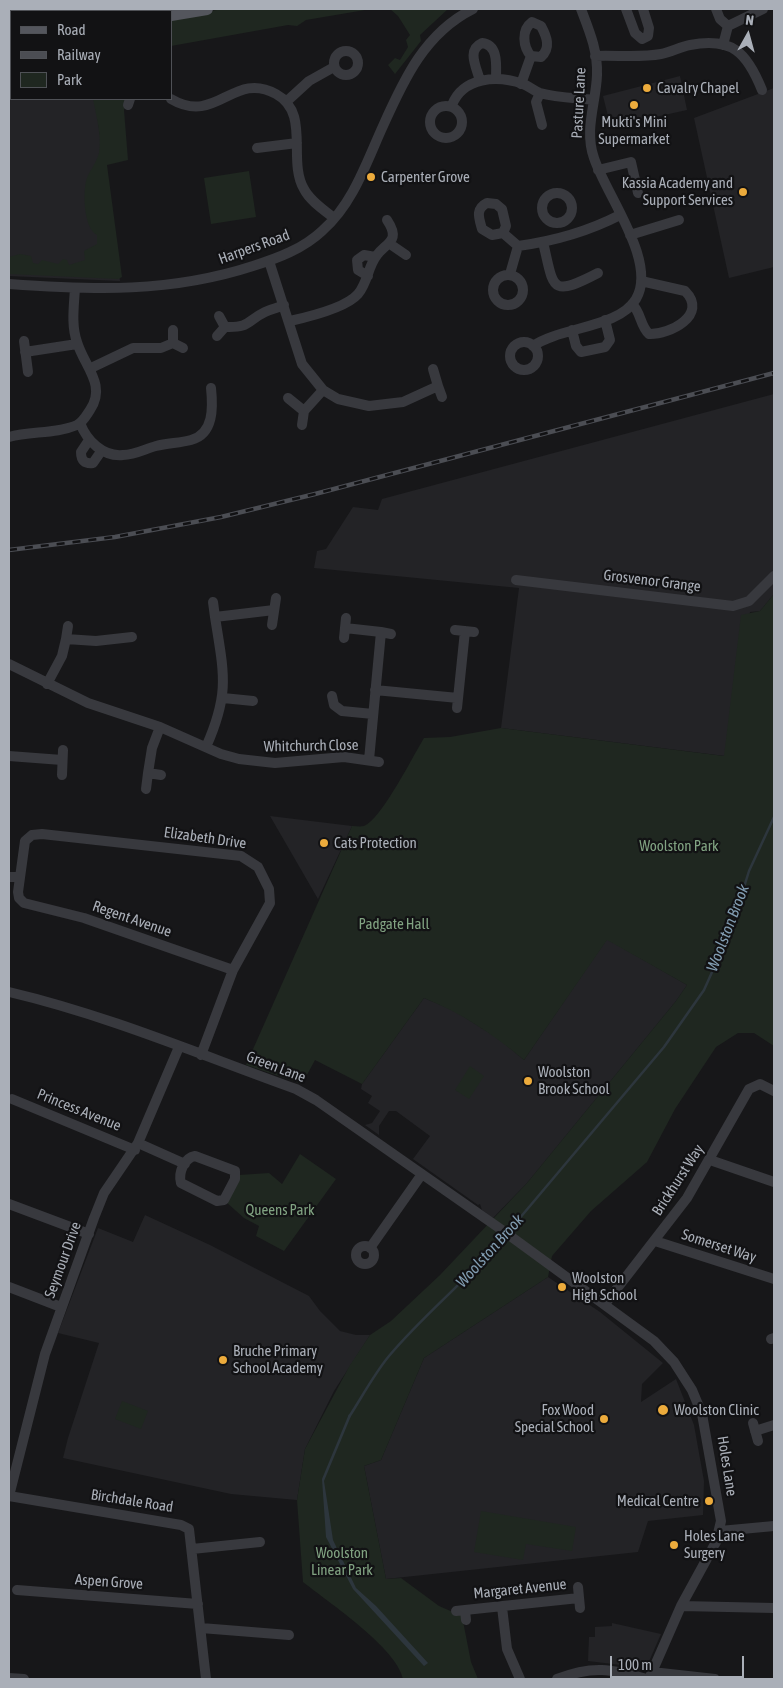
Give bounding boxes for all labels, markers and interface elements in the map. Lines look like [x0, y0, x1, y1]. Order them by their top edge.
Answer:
legend [10, 10, 172, 100]
north arrow [723, 10, 773, 60]
text: N [745, 12, 755, 29]
text: Road [57, 21, 86, 38]
text: Railway [57, 46, 101, 63]
street label: Pasture Lane [568, 67, 590, 139]
text: Park [57, 71, 82, 88]
place label: Cavalry Chapel [657, 79, 739, 97]
marker: Cavalry Chapel [641, 82, 653, 94]
marker: Mukti's Mini Supermarket [628, 99, 640, 111]
place label: Mukti's Mini Supermarket [598, 113, 670, 148]
place label: Carpenter Grove [381, 168, 470, 186]
marker: Carpenter Grove [365, 171, 377, 183]
place label: Kassia Academy and Support Services [622, 174, 733, 209]
marker: Kassia Academy and Support Services [737, 186, 749, 198]
street label: Harpers Road [216, 226, 292, 268]
street label: Grosvenor Grange [602, 566, 702, 596]
street label: Whitchurch Close [263, 736, 359, 756]
street label: Elizabeth Drive [163, 823, 247, 853]
place label: Cats Protection [334, 834, 417, 852]
marker: Cats Protection [318, 837, 330, 849]
park label: Woolston Park [639, 837, 719, 855]
water label: Woolston Brook [703, 882, 753, 974]
street label: Regent Avenue [90, 897, 174, 941]
park label: Padgate Hall [359, 915, 429, 933]
street label: Green Lane [244, 1047, 308, 1087]
place label: Woolston Brook School [538, 1063, 609, 1098]
marker: Woolston Brook School [522, 1075, 534, 1087]
street label: Princess Avenue [34, 1085, 124, 1135]
street label: Brickhurst Way [648, 1141, 708, 1219]
park label: Queens Park [245, 1201, 315, 1219]
water label: Woolston Brook [452, 1210, 528, 1292]
street label: Seymour Drive [41, 1219, 85, 1301]
street label: Somerset Way [679, 1225, 759, 1267]
place label: Woolston High School [572, 1269, 637, 1304]
marker: Woolston High School [556, 1281, 568, 1293]
place label: Bruche Primary School Academy [233, 1342, 323, 1377]
marker: Bruche Primary School Academy [217, 1354, 229, 1366]
place label: Fox Wood Special School [515, 1401, 594, 1436]
place label: Woolston Clinic [674, 1401, 759, 1419]
marker: Woolston Clinic [656, 1403, 670, 1417]
marker: Fox Wood Special School [598, 1413, 610, 1425]
street label: Holes Lane [713, 1435, 741, 1497]
street label: Birchdale Road [89, 1486, 175, 1516]
place label: Medical Centre [617, 1492, 699, 1510]
marker: Medical Centre [703, 1495, 715, 1507]
place label: Holes Lane Surgery [684, 1527, 745, 1562]
marker: Holes Lane Surgery [668, 1539, 680, 1551]
park label: Woolston Linear Park [311, 1544, 373, 1579]
street label: Aspen Grove [74, 1571, 144, 1593]
street label: Margaret Avenue [473, 1575, 567, 1603]
scale bar [613, 1646, 747, 1678]
text: 100 m [618, 1656, 652, 1673]

